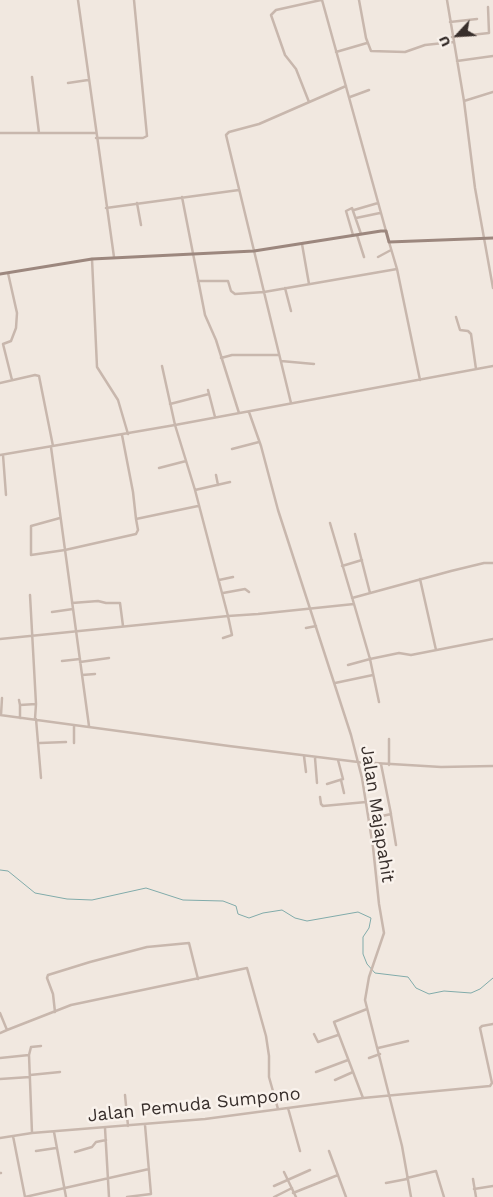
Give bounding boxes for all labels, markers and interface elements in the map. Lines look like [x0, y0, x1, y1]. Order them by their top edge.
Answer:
north arrow [433, 10, 483, 60]
text: U [435, 33, 454, 49]
street label: Jalan Majapahit [356, 744, 398, 884]
street label: Jalan Pemuda Sumpono [87, 1083, 301, 1127]

